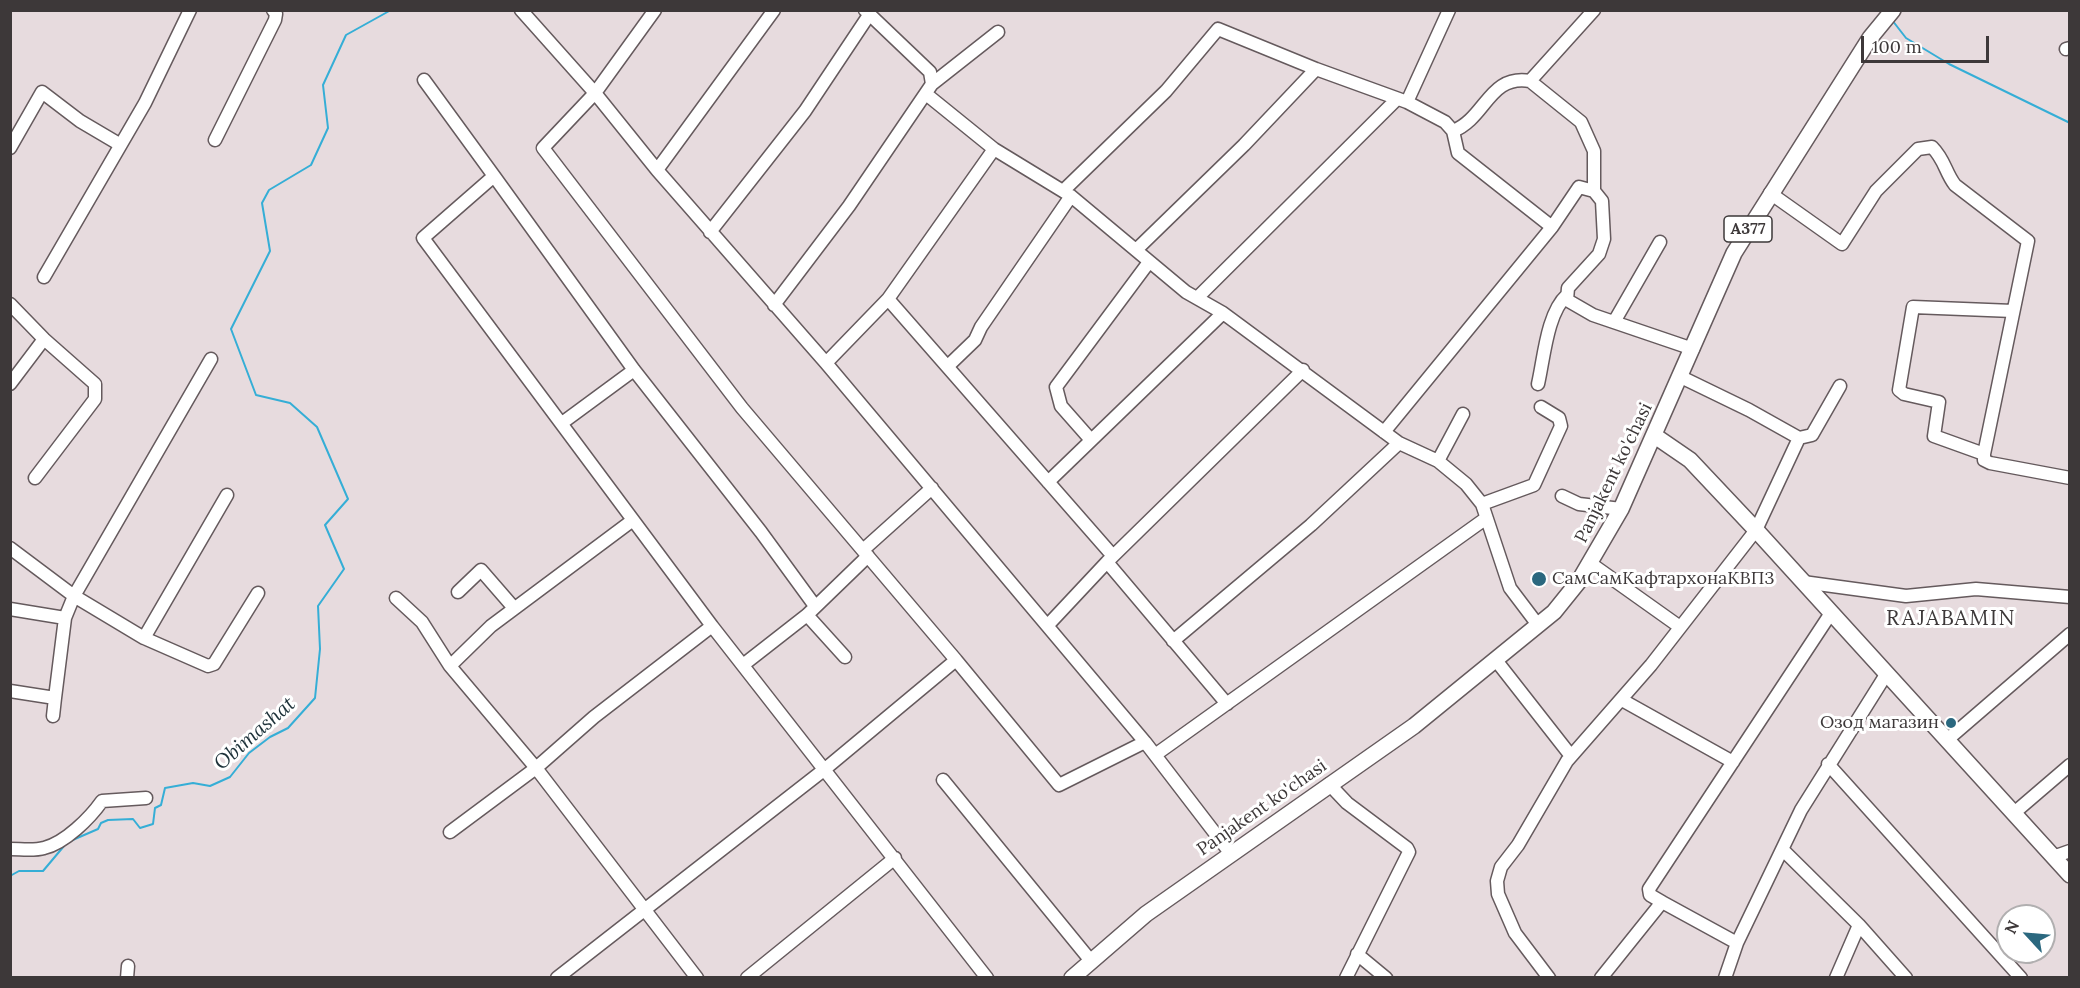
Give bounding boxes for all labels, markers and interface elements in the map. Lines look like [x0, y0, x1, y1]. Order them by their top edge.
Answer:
scale bar [1864, 24, 1992, 62]
text: 100 m [1872, 35, 1922, 58]
road number: A377 [1724, 216, 1772, 242]
street label: Panjakent ko'chasi [1571, 400, 1657, 546]
place label: СамСамКафтархонаКВП3 [1552, 568, 1775, 590]
marker: СамСамКафтархонаКВП3 [1530, 570, 1548, 588]
district label: RAJABAMIN [1886, 606, 2016, 632]
water label: Obimashat [210, 692, 300, 776]
place label: Озод магазин [1820, 712, 1939, 734]
marker: Озод магазин [1944, 716, 1958, 730]
street label: Panjakent ko'chasi [1193, 755, 1331, 861]
north arrow [1996, 904, 2056, 964]
text: N [2000, 917, 2023, 937]

